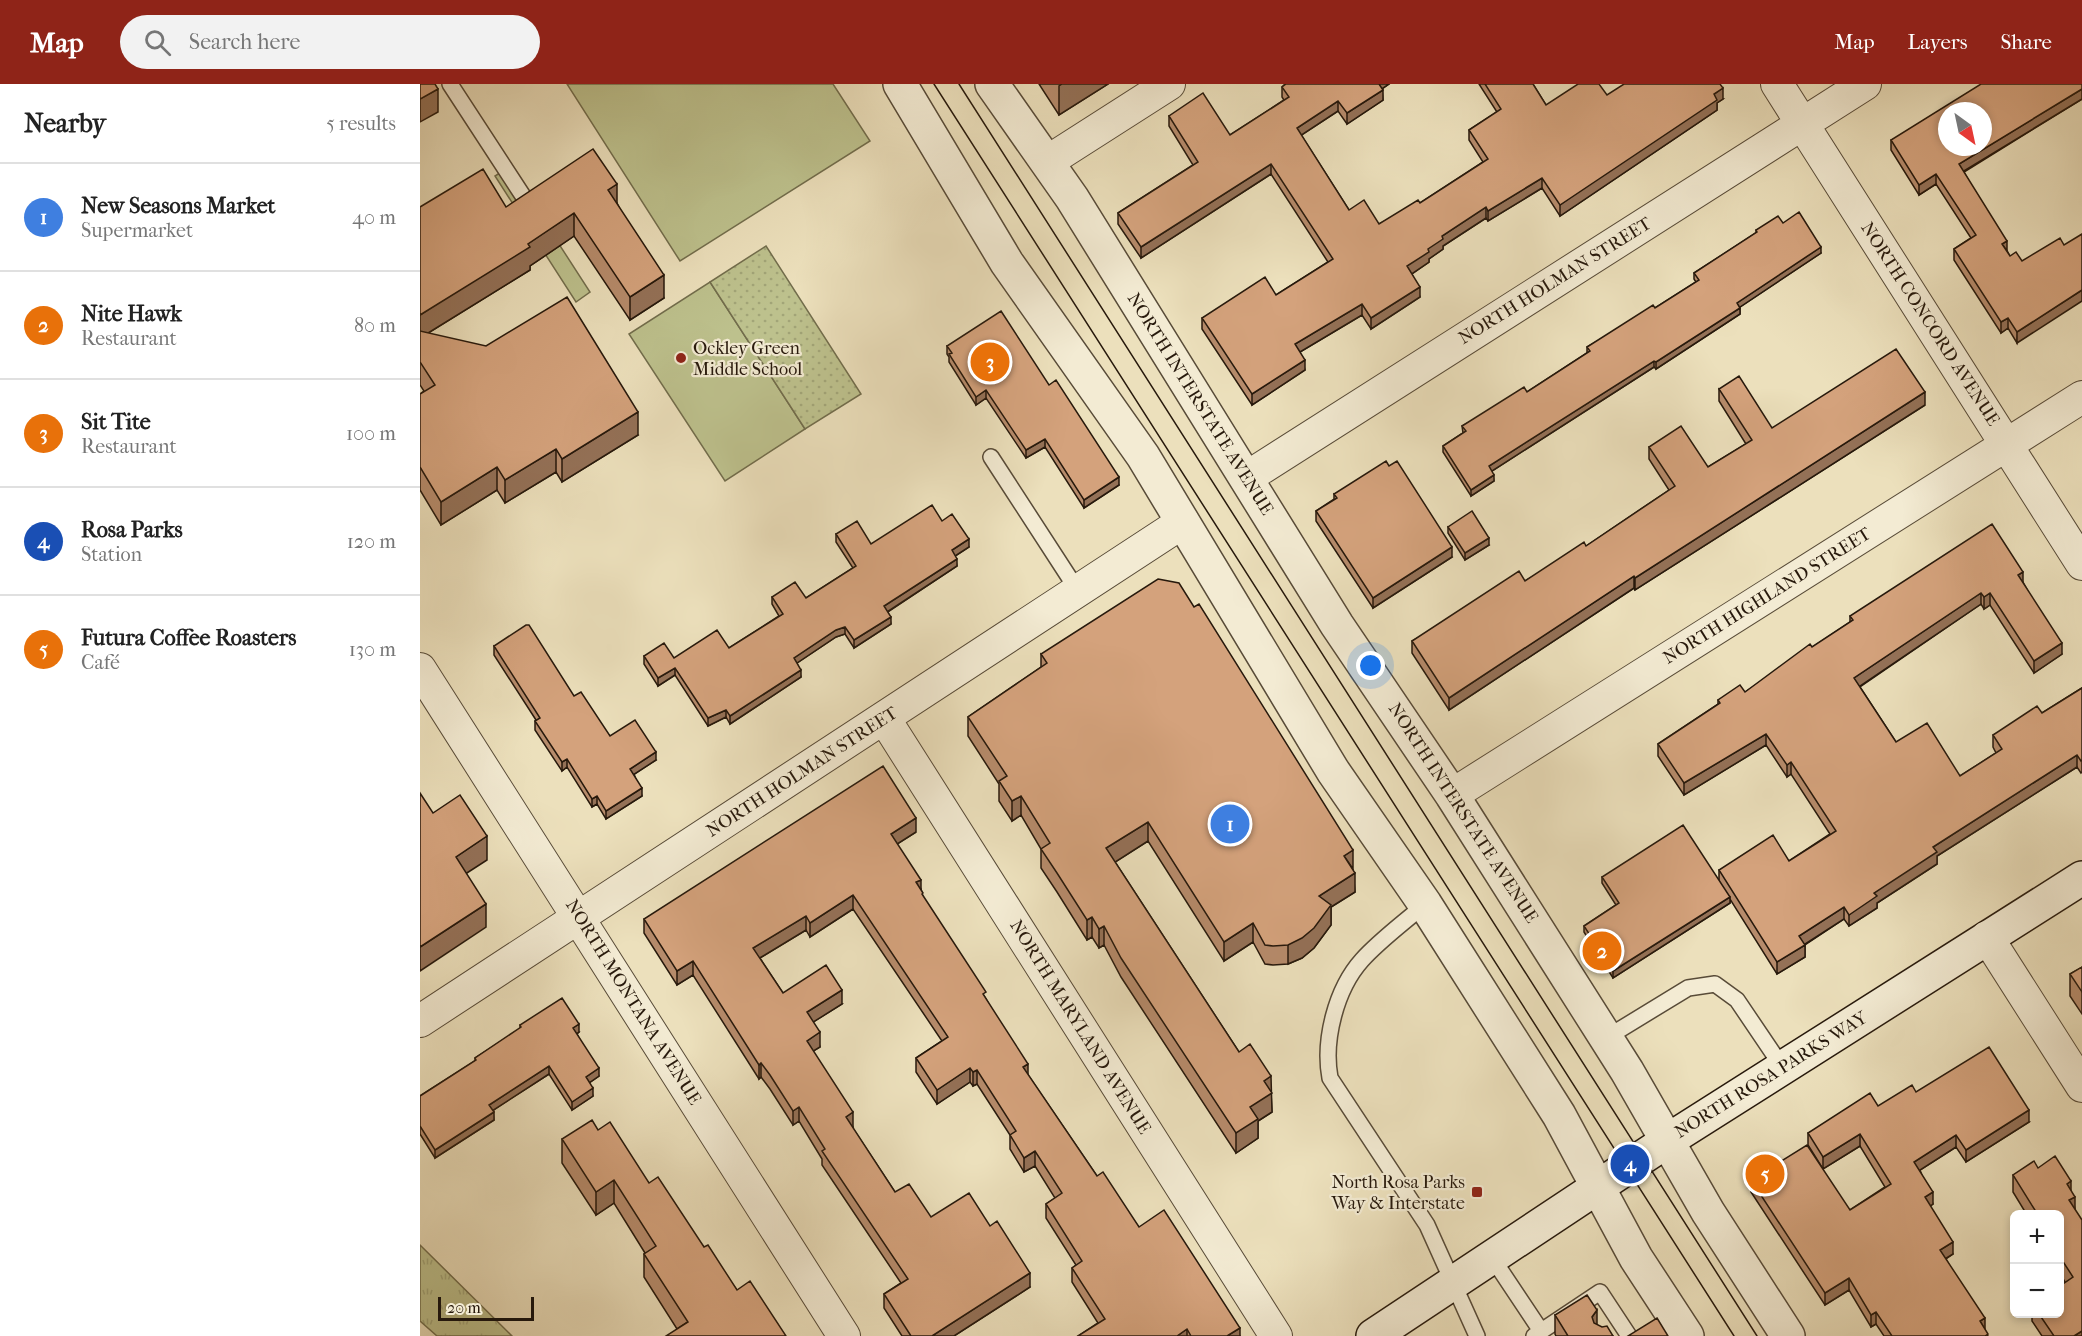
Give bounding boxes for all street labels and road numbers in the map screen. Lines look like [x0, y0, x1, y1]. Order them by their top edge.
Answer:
street label: NORTH HOLMAN STREET [1455, 212, 1656, 349]
street label: NORTH CONCORD AVENUE [1856, 218, 2004, 430]
street label: NORTH INTERSTATE AVENUE [1123, 289, 1277, 519]
street label: NORTH HIGHLAND STREET [1659, 523, 1875, 669]
street label: NORTH INTERSTATE AVENUE [1384, 699, 1542, 927]
street label: NORTH HOLMAN STREET [703, 702, 902, 842]
street label: NORTH MONTANA AVENUE [561, 895, 705, 1109]
street label: NORTH MARYLAND AVENUE [1005, 916, 1155, 1138]
street label: NORTH ROSA PARKS WAY [1671, 1007, 1872, 1143]

